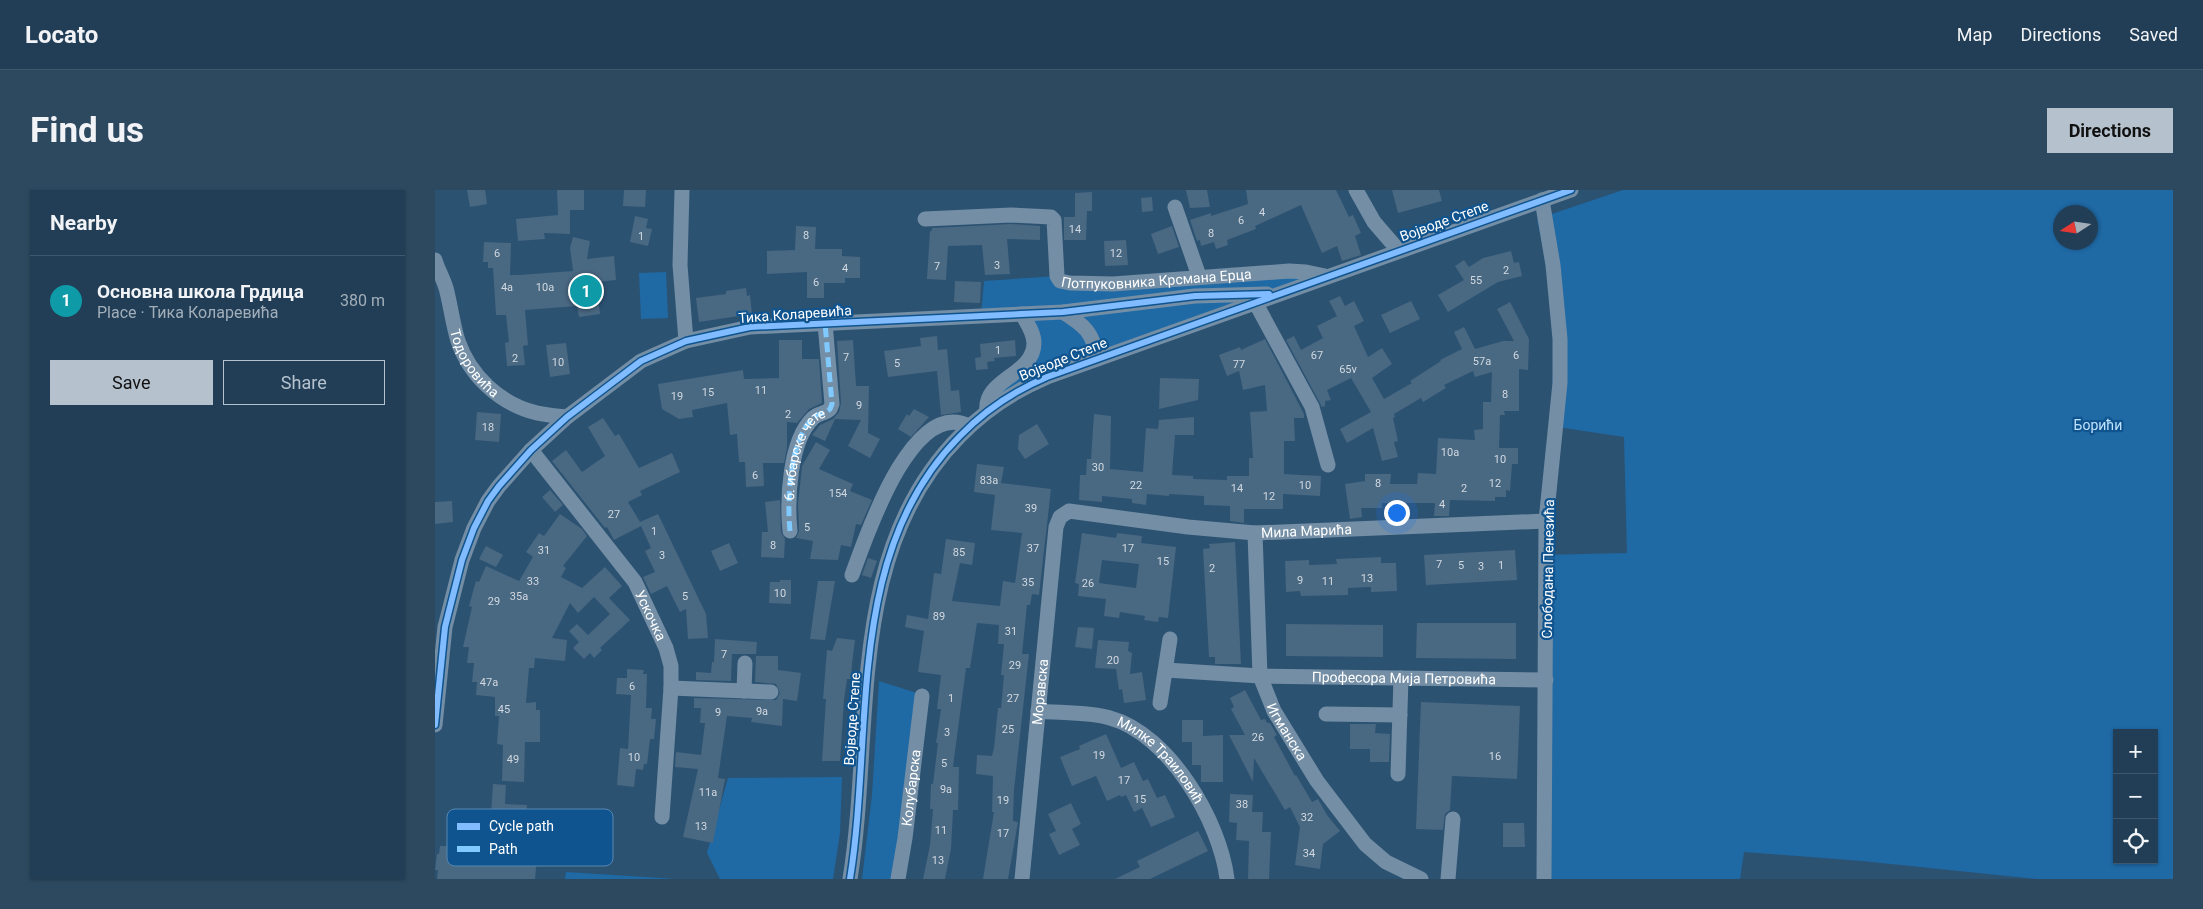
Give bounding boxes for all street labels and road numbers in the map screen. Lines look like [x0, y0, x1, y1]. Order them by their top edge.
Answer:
street label: Војводе Степе [1398, 198, 1490, 244]
street label: Потпуковника Крсмана Ерца [1060, 266, 1252, 292]
street label: Тика Коларевића [738, 302, 852, 326]
street label: Тодоровића [447, 327, 502, 401]
street label: Војводе Степе [1017, 334, 1109, 384]
street label: 6. ибарске чете [781, 405, 827, 501]
street label: Слободана Пенезића [1539, 499, 1557, 639]
street label: Мила Марића [1261, 521, 1352, 541]
street label: Ускочка [632, 588, 669, 643]
street label: Моравска [1029, 658, 1051, 726]
street label: Професора Мија Петровића [1312, 669, 1496, 687]
street label: Војводе Степе [841, 672, 863, 766]
street label: Игманска [1264, 701, 1310, 763]
street label: Милке Траиловић [1115, 713, 1207, 806]
street label: Колубарска [898, 749, 924, 827]

